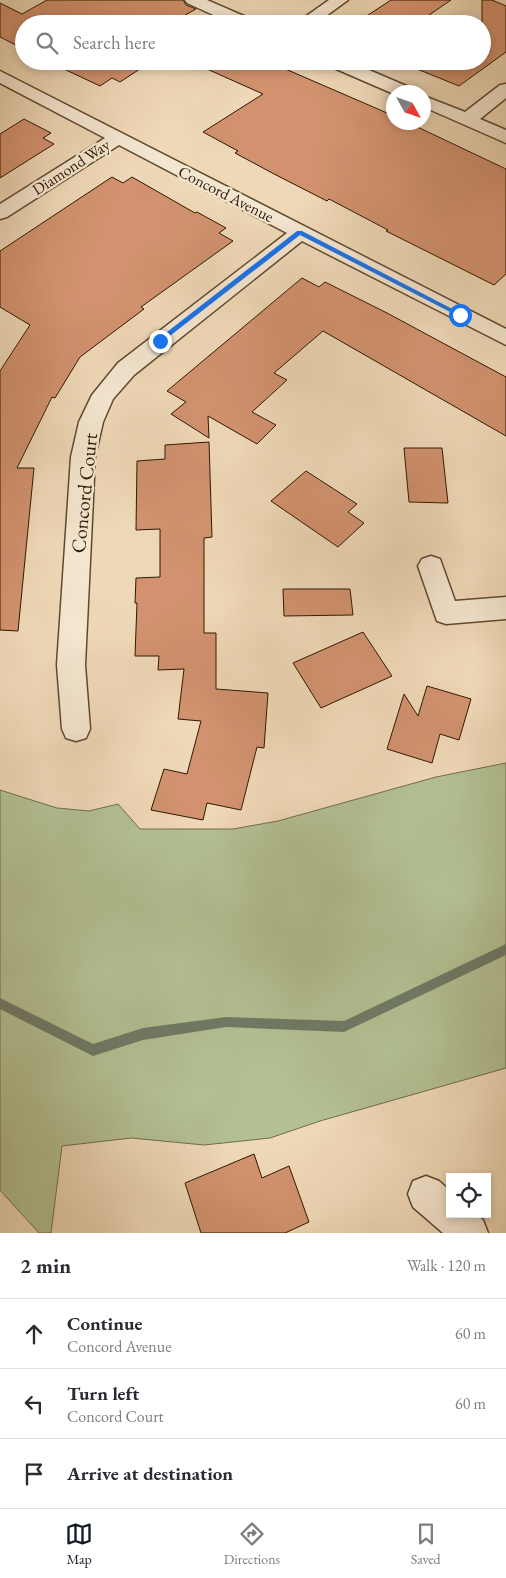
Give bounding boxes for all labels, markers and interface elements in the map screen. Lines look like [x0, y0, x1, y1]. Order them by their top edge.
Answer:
search box [15, 15, 491, 70]
icon: search [33, 29, 61, 57]
text: Search here [73, 30, 155, 55]
north arrow [386, 85, 431, 130]
street label: Diamond Way [28, 133, 115, 200]
street label: Concord Avenue [175, 161, 277, 227]
route start [449, 304, 472, 327]
route end [149, 330, 172, 353]
street label: Concord Court [65, 431, 103, 554]
map controls [446, 1173, 491, 1218]
button: locate [446, 1173, 491, 1218]
text: 2 min [20, 1252, 71, 1279]
text: Walk · 120 m [407, 1255, 486, 1276]
text: Continue [67, 1311, 142, 1336]
icon: ahead [20, 1320, 48, 1348]
text: 60 m [455, 1323, 486, 1344]
text: Concord Avenue [67, 1336, 171, 1357]
text: Turn left [67, 1381, 139, 1406]
icon: left [20, 1390, 48, 1418]
text: 60 m [455, 1393, 486, 1414]
text: Concord Court [67, 1406, 164, 1427]
icon: arrive [20, 1460, 48, 1488]
text: Arrive at destination [67, 1461, 233, 1486]
tab: Map [65, 1520, 93, 1568]
tab: Directions [224, 1520, 280, 1568]
tab: Saved [411, 1520, 441, 1568]

